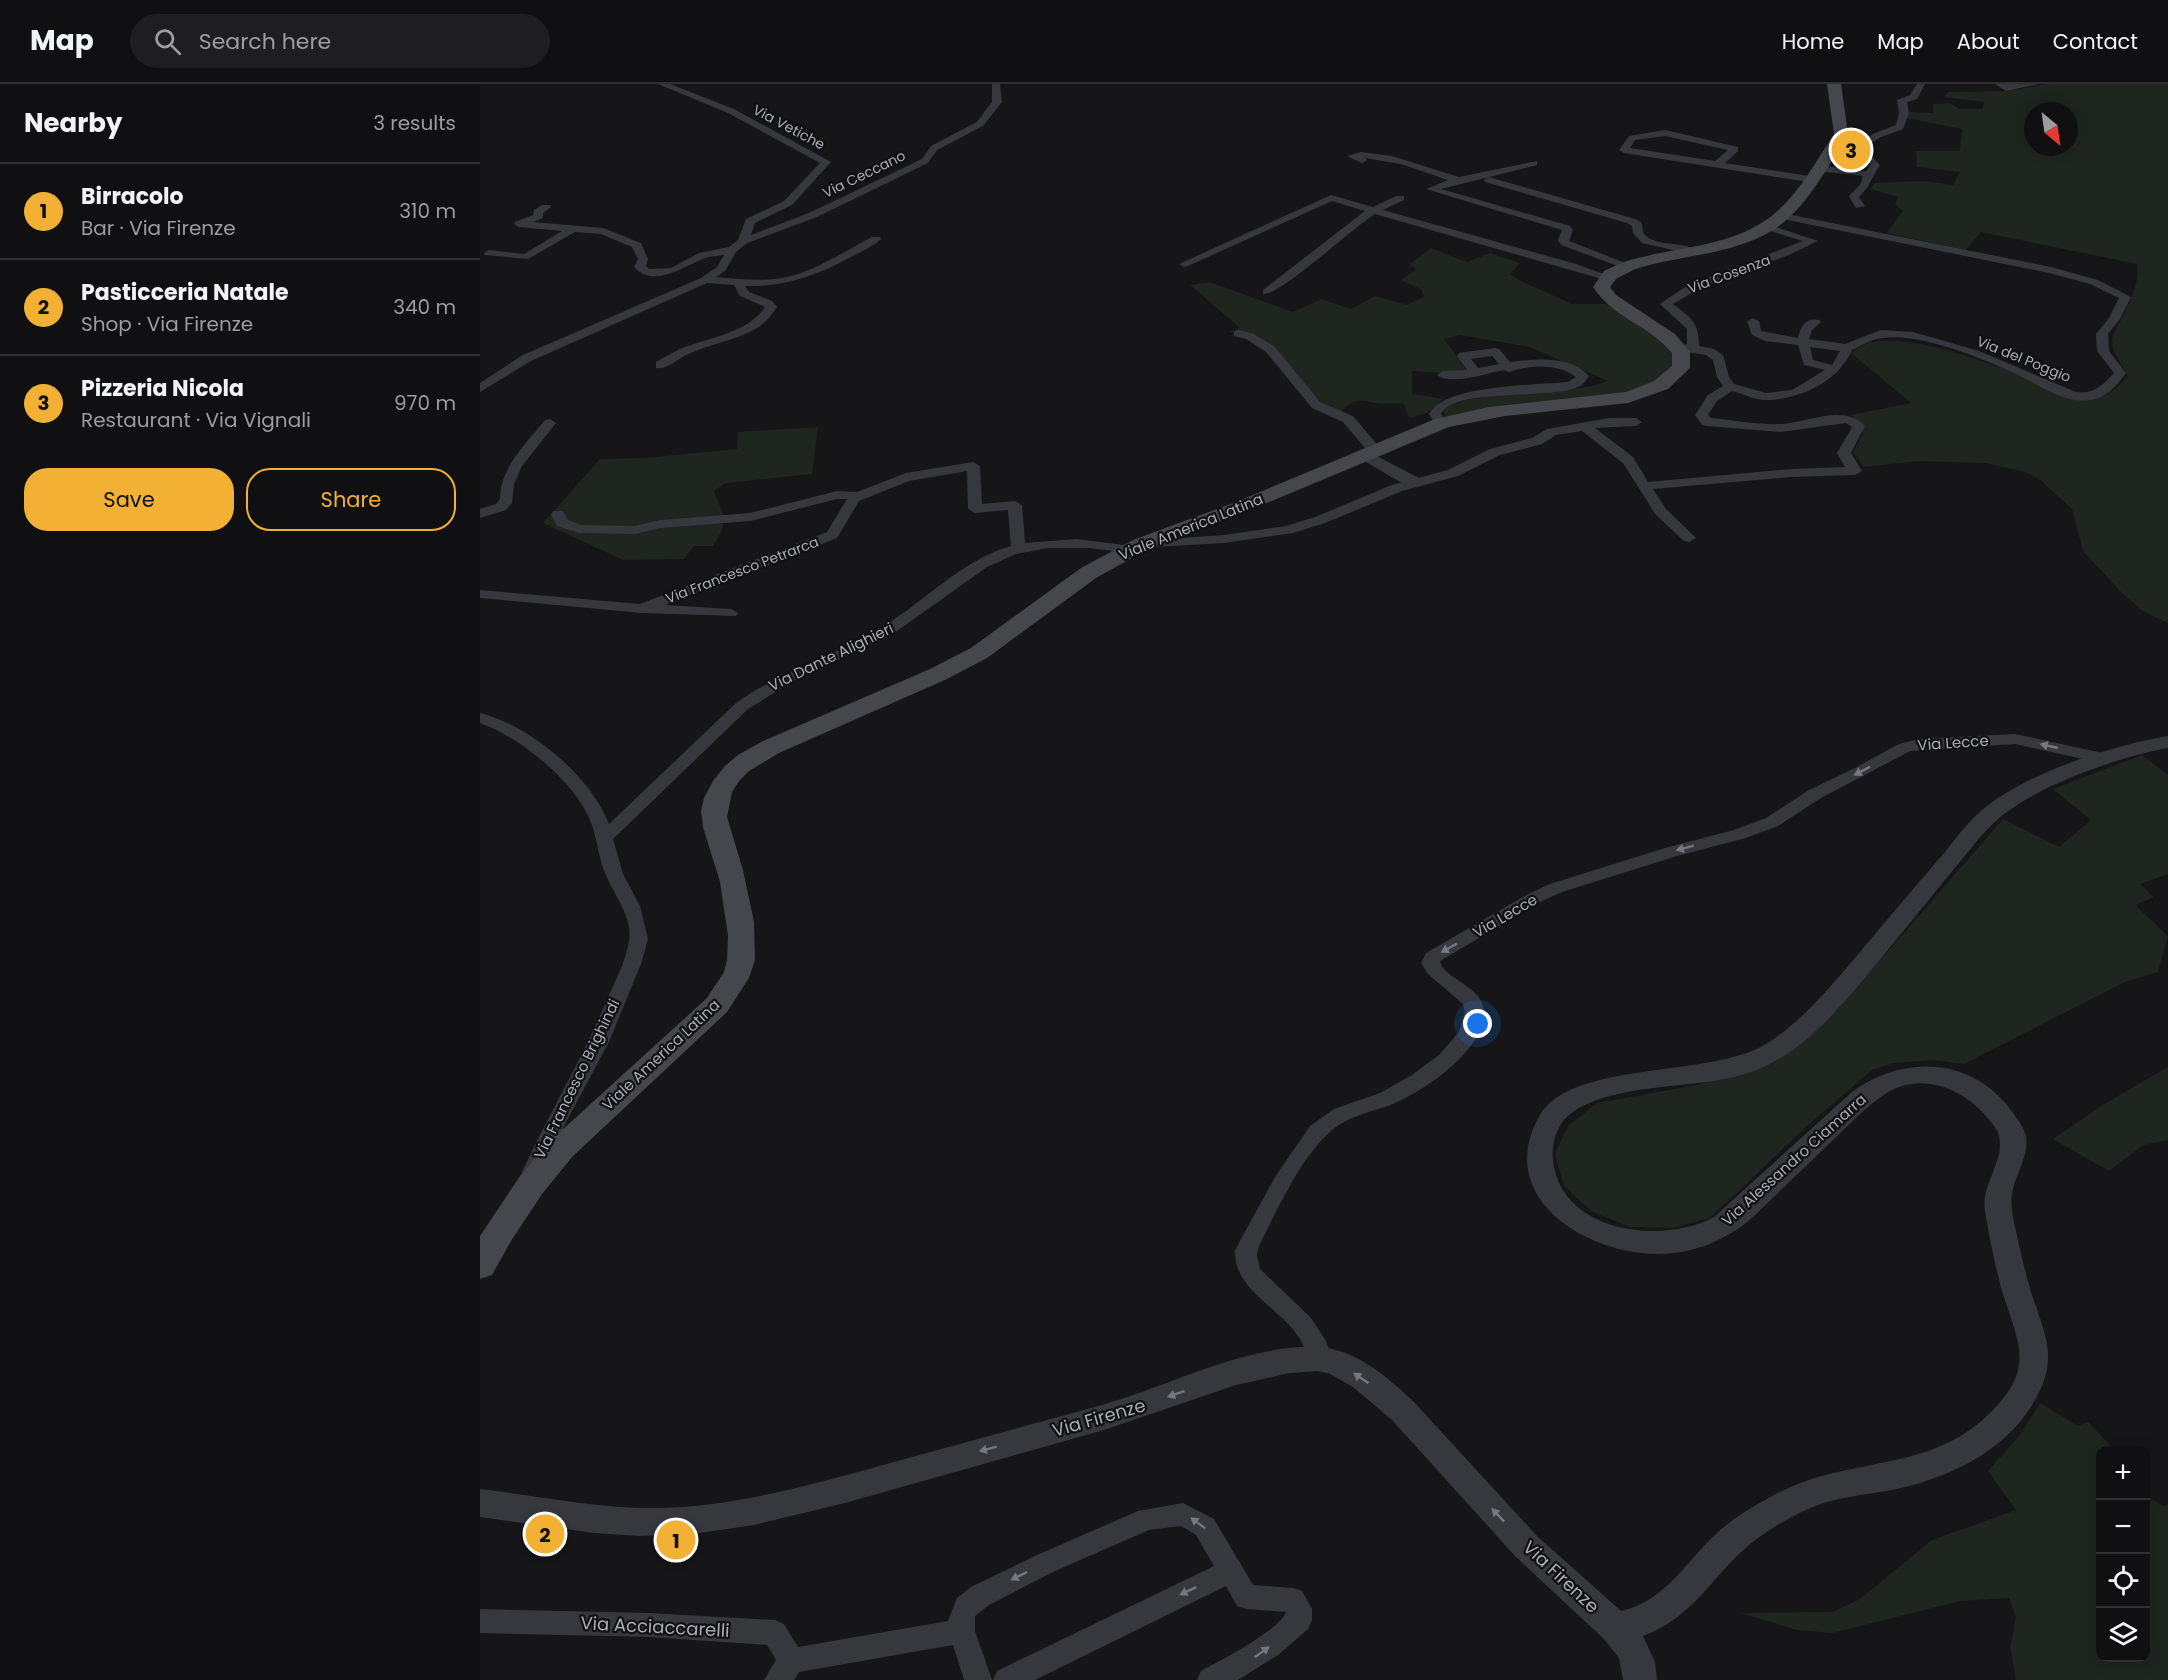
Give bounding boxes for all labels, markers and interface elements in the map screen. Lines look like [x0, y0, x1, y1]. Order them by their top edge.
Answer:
search box [130, 14, 550, 68]
text: Map [30, 21, 94, 60]
icon: search [151, 25, 184, 58]
text: Search here [199, 26, 331, 57]
text: Home [1782, 27, 1844, 56]
text: Map [1877, 27, 1924, 56]
text: About [1957, 27, 2020, 56]
text: Contact [2053, 27, 2138, 56]
street label: Via Vetiche [749, 100, 829, 155]
north arrow [2024, 102, 2078, 156]
text: Nearby [24, 105, 122, 141]
text: 3 results [373, 109, 456, 137]
pin: 3 [1832, 128, 1870, 172]
street label: Via Ceccano [819, 145, 909, 203]
text: Birracolo [81, 181, 184, 212]
text: 1 [40, 197, 47, 225]
text: 310 m [399, 197, 456, 225]
text: Bar · Via Firenze [81, 214, 236, 242]
street label: Via Cosenza [1685, 250, 1773, 298]
text: Pasticceria Natale [81, 277, 288, 308]
text: 2 [38, 293, 49, 321]
text: 340 m [393, 293, 456, 321]
text: Shop · Via Firenze [81, 310, 253, 338]
street label: Via del Poggio [1974, 331, 2074, 387]
text: Pizzeria Nicola [81, 373, 244, 404]
text: 3 [37, 389, 50, 417]
text: 970 m [394, 389, 456, 417]
text: Restaurant · Via Vignali [81, 406, 311, 434]
button: Save [24, 468, 234, 531]
button: Share [246, 468, 456, 531]
street label: Viale America Latina [1116, 488, 1266, 565]
street label: Via Francesco Petrarca [663, 532, 821, 608]
street label: Via Dante Alighieri [765, 617, 897, 696]
street label: Via Lecce [1917, 730, 1989, 755]
one-way arrow [2040, 740, 2058, 750]
one-way arrow [1853, 766, 1870, 776]
one-way arrow [1676, 844, 1694, 854]
street label: Via Lecce [1469, 889, 1541, 942]
one-way arrow [1440, 943, 1457, 953]
street label: Viale America Latina [597, 994, 724, 1115]
street label: Via Francesco Brighindi [529, 995, 624, 1162]
your location [1463, 1009, 1492, 1038]
street label: Via Alessandro Ciamarra [1717, 1089, 1871, 1230]
one-way arrow [1353, 1373, 1369, 1384]
one-way arrow [1166, 1390, 1184, 1400]
street label: Via Firenze [1049, 1392, 1148, 1443]
one-way arrow [979, 1445, 997, 1454]
map controls [2096, 1446, 2150, 1662]
button: + [2096, 1446, 2150, 1500]
button: − [2096, 1500, 2150, 1554]
one-way arrow [1491, 1508, 1505, 1523]
pin: 2 [526, 1512, 564, 1556]
pin: 1 [656, 1518, 696, 1562]
one-way arrow [1191, 1518, 1206, 1530]
street label: Via Firenze [1518, 1535, 1605, 1618]
button: locate [2096, 1554, 2150, 1608]
one-way arrow [1010, 1571, 1027, 1580]
one-way arrow [1180, 1587, 1197, 1596]
button: layers [2096, 1608, 2150, 1662]
street label: Via Acciaccarelli [580, 1610, 730, 1643]
one-way arrow [1254, 1646, 1270, 1658]

